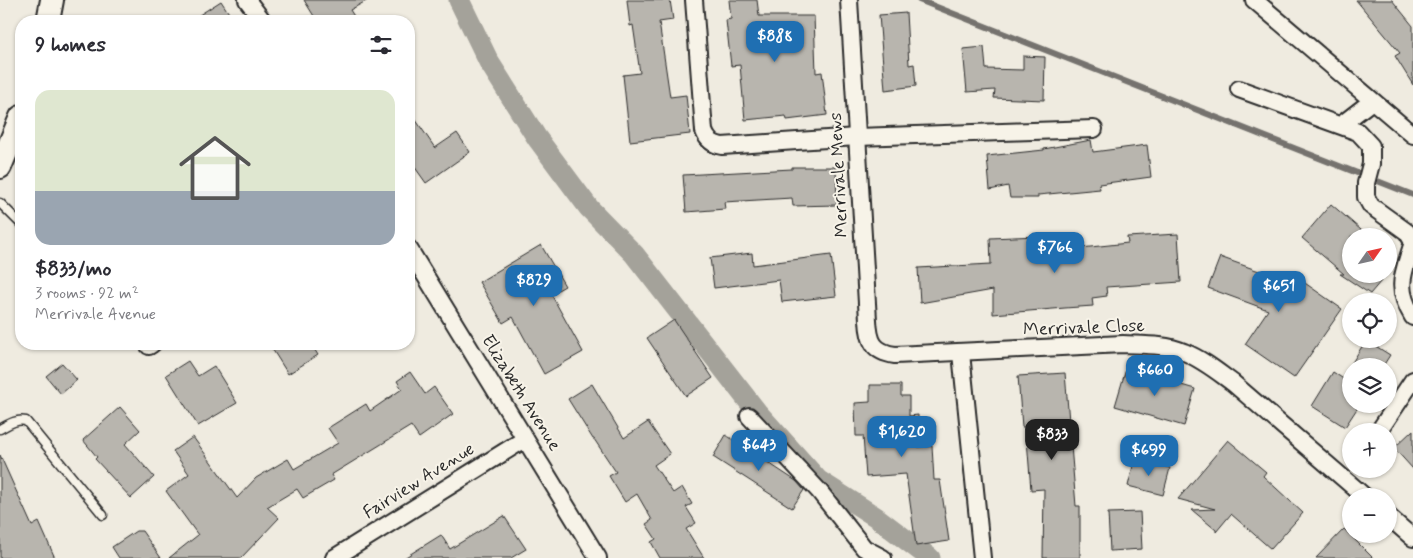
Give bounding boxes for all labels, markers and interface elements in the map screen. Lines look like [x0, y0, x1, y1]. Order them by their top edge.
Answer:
pin: $888 [745, 20, 805, 63]
text: $888 [757, 26, 793, 47]
text: 9 homes [35, 31, 106, 59]
icon: filters [367, 31, 395, 59]
street label: Merrivale Mews [824, 112, 854, 238]
icon: home [170, 123, 260, 213]
north arrow [1342, 228, 1398, 282]
map controls [1342, 228, 1397, 543]
pin: $766 [1025, 232, 1085, 274]
text: $766 [1037, 237, 1073, 258]
text: $833/mo [35, 255, 112, 283]
pin: $829 [504, 264, 564, 307]
text: $829 [516, 270, 552, 291]
pin: $651 [1249, 270, 1309, 313]
text: $651 [1263, 276, 1295, 297]
text: 3 rooms · 92 m² [35, 283, 139, 304]
button: locate [1342, 293, 1397, 348]
text: Merrivale Avenue [35, 304, 156, 325]
street label: Merrivale Close [1023, 314, 1145, 342]
street label: Elizabeth Avenue [476, 330, 566, 456]
pin: $660 [1125, 354, 1185, 397]
button: layers [1342, 358, 1397, 413]
text: $660 [1137, 360, 1173, 381]
pin: $1,620 [861, 416, 943, 458]
pin: $833 [1022, 418, 1082, 461]
text: $1,620 [878, 421, 926, 442]
button: + [1342, 423, 1397, 478]
text: $833 [1036, 424, 1068, 445]
pin: $643 [729, 430, 789, 472]
pin: $699 [1119, 434, 1179, 477]
text: $643 [742, 435, 776, 456]
street label: Fairview Avenue [359, 437, 479, 525]
text: $699 [1131, 440, 1167, 461]
button: − [1342, 488, 1397, 543]

